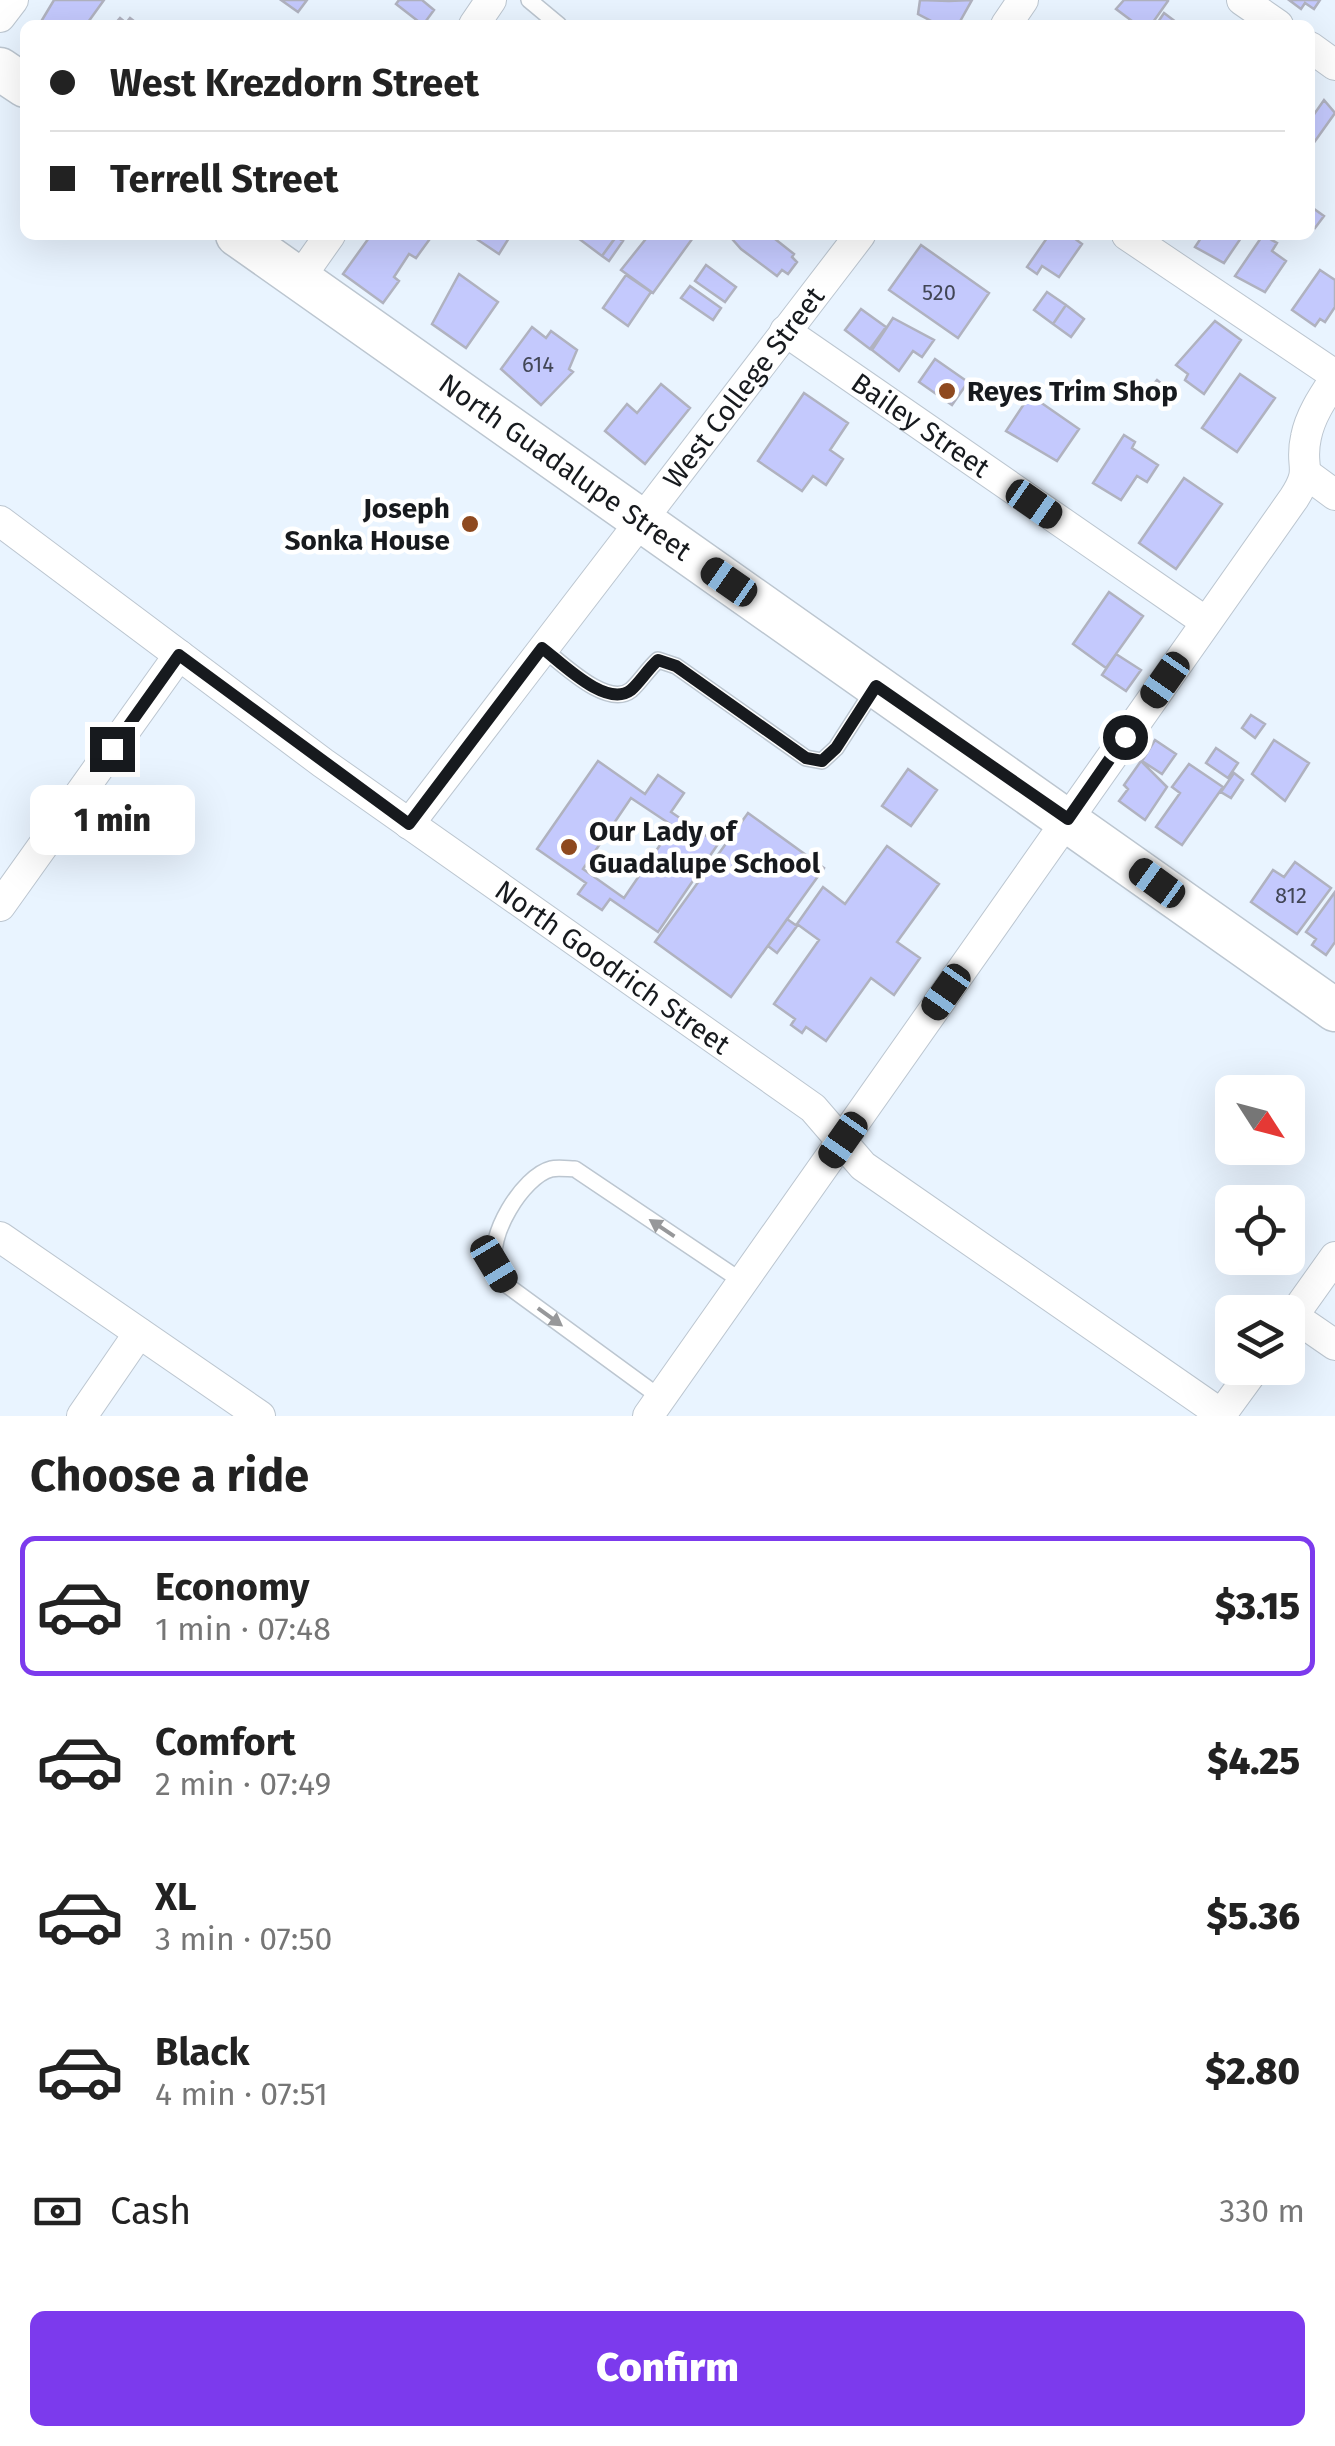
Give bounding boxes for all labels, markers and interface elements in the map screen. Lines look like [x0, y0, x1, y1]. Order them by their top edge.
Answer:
text: West Krezdorn Street [110, 60, 479, 106]
text: Terrell Street [110, 156, 338, 202]
house number: 520 [922, 279, 956, 306]
street label: West College Street [656, 280, 832, 495]
house number: 614 [522, 351, 554, 378]
street label: Bailey Street [845, 366, 997, 485]
street label: North Guadalupe Street [433, 367, 698, 568]
place label: Reyes Trim Shop [967, 375, 1178, 408]
marker: Reyes Trim Shop [936, 380, 958, 402]
car [1001, 475, 1067, 533]
place label: Joseph Sonka House [284, 492, 450, 557]
marker: Joseph Sonka House [459, 513, 481, 535]
car [696, 553, 762, 611]
car [1136, 647, 1194, 713]
route start [1103, 715, 1148, 760]
route end [90, 727, 135, 772]
callout: 1 min [29, 784, 194, 854]
text: 1 min [74, 801, 151, 839]
place label: Our Lady of Guadalupe School [589, 815, 821, 880]
marker: Our Lady of Guadalupe School [558, 836, 580, 858]
car [1124, 853, 1190, 913]
street label: North Goodrich Street [489, 874, 737, 1062]
house number: 812 [1275, 882, 1307, 909]
car [917, 959, 975, 1025]
north arrow [1215, 1075, 1305, 1165]
map controls [1215, 1075, 1305, 1385]
car [814, 1107, 872, 1173]
button: locate [1215, 1185, 1305, 1275]
one-way arrow [648, 1219, 675, 1238]
car [466, 1231, 522, 1297]
button: layers [1215, 1295, 1305, 1385]
one-way arrow [537, 1307, 563, 1327]
text: Choose a ride [30, 1449, 309, 1503]
icon: car [35, 1561, 125, 1651]
text: Economy [155, 1564, 310, 1610]
text: $3.15 [1215, 1583, 1300, 1629]
text: 1 min · 07:48 [155, 1610, 331, 1648]
icon: car [35, 1716, 125, 1806]
text: Comfort [155, 1719, 296, 1765]
text: $4.25 [1207, 1738, 1300, 1784]
text: 2 min · 07:49 [155, 1765, 331, 1803]
icon: car [35, 1871, 125, 1961]
text: XL [155, 1874, 197, 1920]
text: $5.36 [1207, 1893, 1300, 1939]
text: 3 min · 07:50 [155, 1920, 332, 1958]
icon: car [35, 2026, 125, 2116]
text: Black [155, 2029, 250, 2075]
text: $2.80 [1205, 2048, 1300, 2094]
text: 4 min · 07:51 [155, 2075, 328, 2113]
icon: cash [30, 2184, 85, 2239]
text: Cash [110, 2188, 191, 2234]
text: 330 m [1219, 2192, 1305, 2230]
button: Confirm [30, 2311, 1305, 2426]

